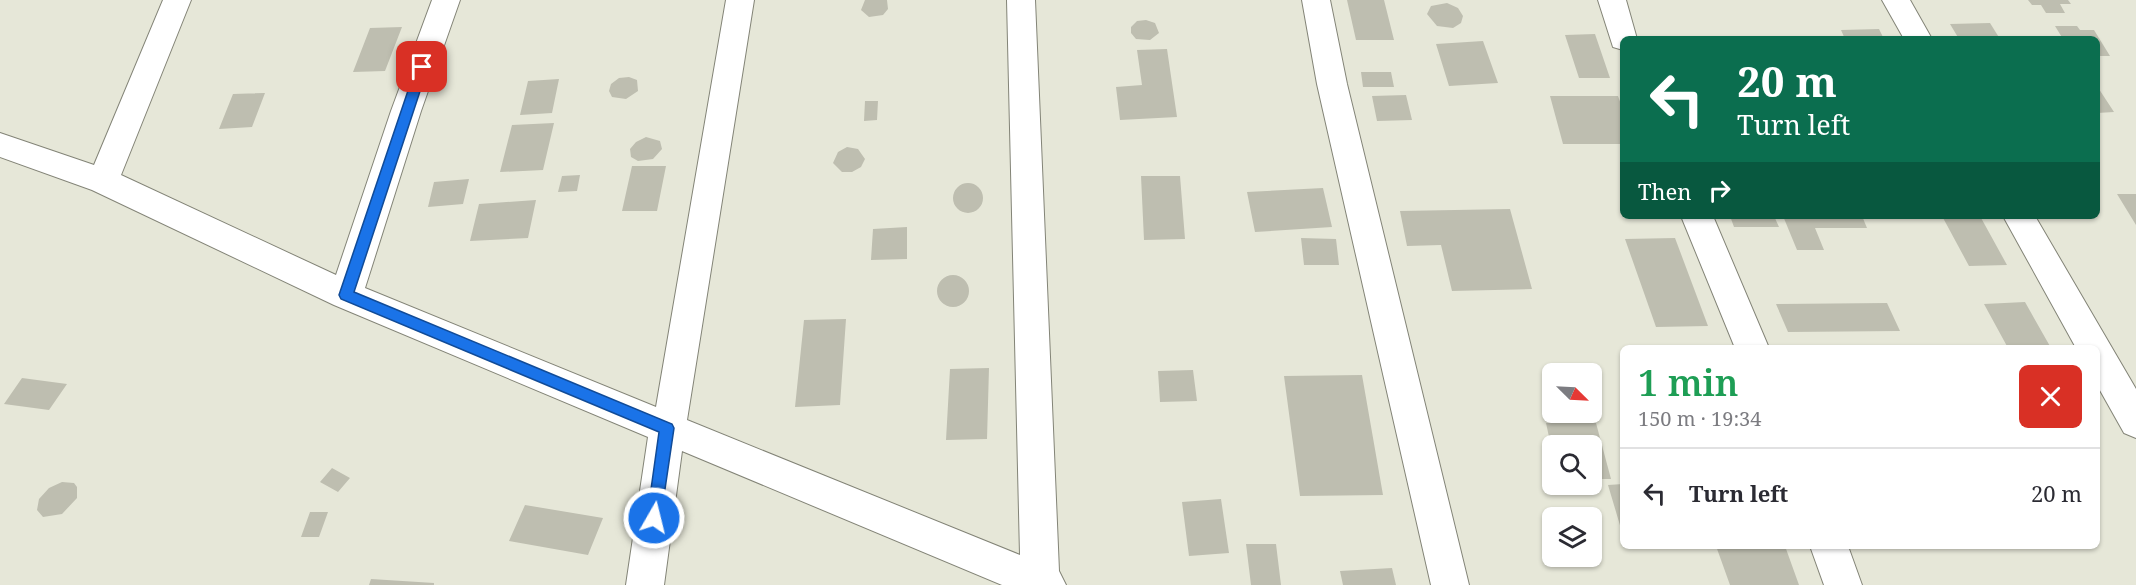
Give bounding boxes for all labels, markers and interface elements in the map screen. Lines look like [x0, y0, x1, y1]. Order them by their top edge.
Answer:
pin [396, 41, 447, 92]
icon: arrive [405, 50, 438, 83]
text: 20 m [1737, 52, 1837, 109]
icon: left [1638, 60, 1716, 138]
text: Turn left [1737, 106, 1850, 143]
icon: right [1703, 174, 1736, 207]
text: Then [1638, 176, 1691, 206]
text: 1 min [1638, 358, 1739, 407]
north arrow [1542, 363, 1602, 423]
map controls [1542, 363, 1602, 567]
button: close [2019, 365, 2082, 428]
text: 150 m · 19:34 [1638, 405, 1761, 432]
button: search [1542, 435, 1602, 495]
icon: left [1638, 477, 1671, 510]
text: Turn left [1689, 478, 1788, 508]
text: 20 m [2031, 478, 2082, 508]
position arrow [622, 486, 686, 550]
button: layers [1542, 507, 1602, 567]

